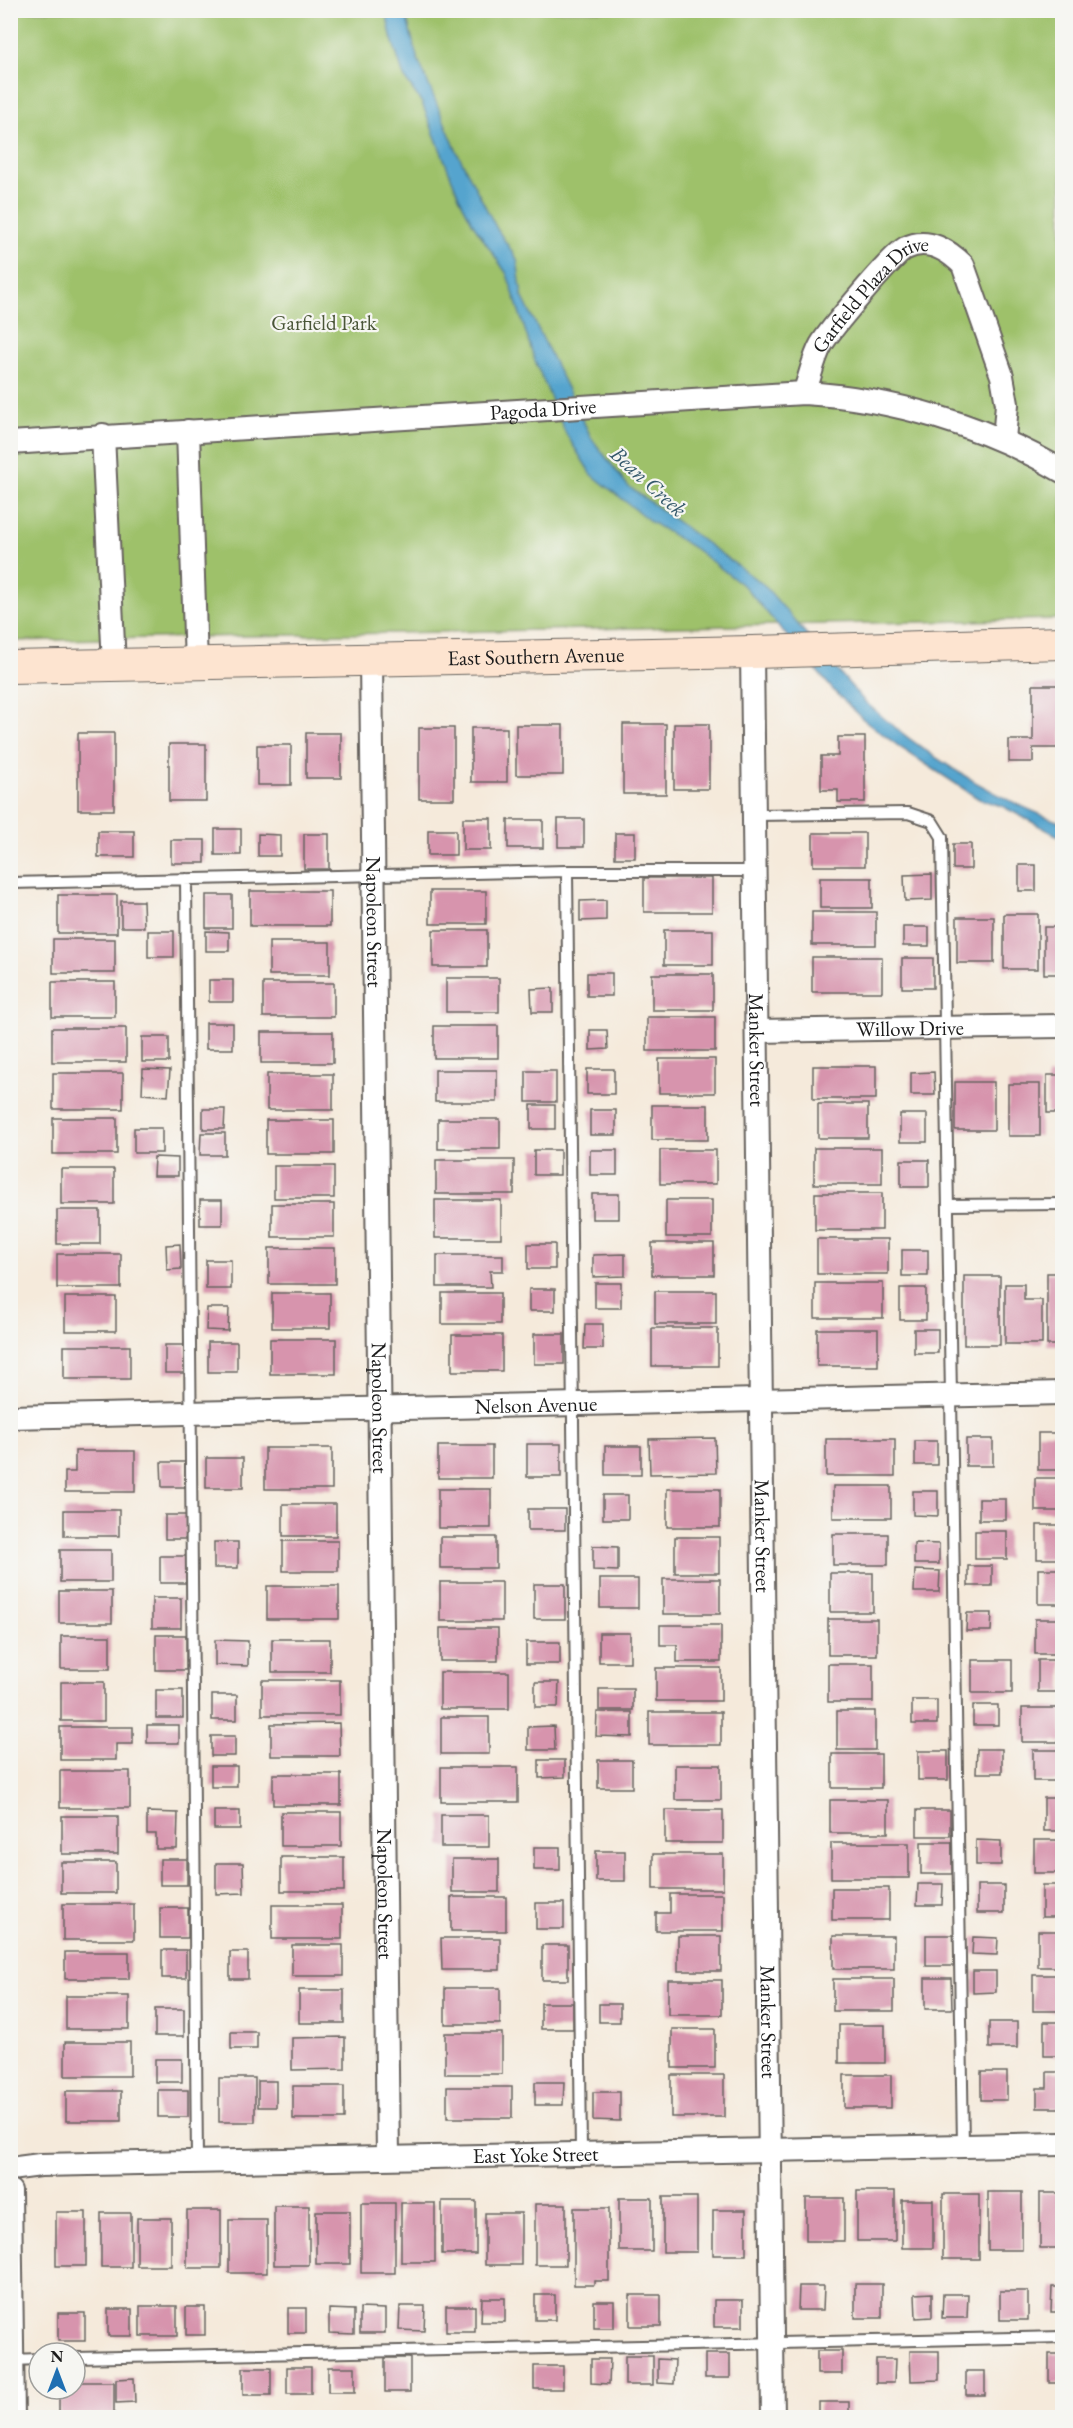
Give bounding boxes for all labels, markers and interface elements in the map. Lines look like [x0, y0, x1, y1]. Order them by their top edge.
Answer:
street label: Garfield Plaza Drive [805, 230, 930, 358]
park label: Garfield Park [271, 309, 378, 336]
street label: Pagoda Drive [489, 392, 597, 426]
water label: Bean Creek [604, 439, 693, 523]
street label: East Southern Avenue [447, 641, 625, 671]
street label: Napoleon Street [360, 856, 389, 988]
street label: Manker Street [743, 993, 771, 1107]
street label: Willow Drive [856, 1014, 964, 1042]
street label: Napoleon Street [366, 1342, 394, 1474]
street label: Nelson Avenue [474, 1390, 598, 1419]
street label: Manker Street [749, 1479, 777, 1593]
street label: Napoleon Street [371, 1828, 400, 1960]
street label: Manker Street [755, 1965, 783, 2079]
street label: East Yoke Street [472, 2140, 599, 2169]
north arrow [27, 2341, 87, 2401]
text: N [51, 2346, 64, 2367]

